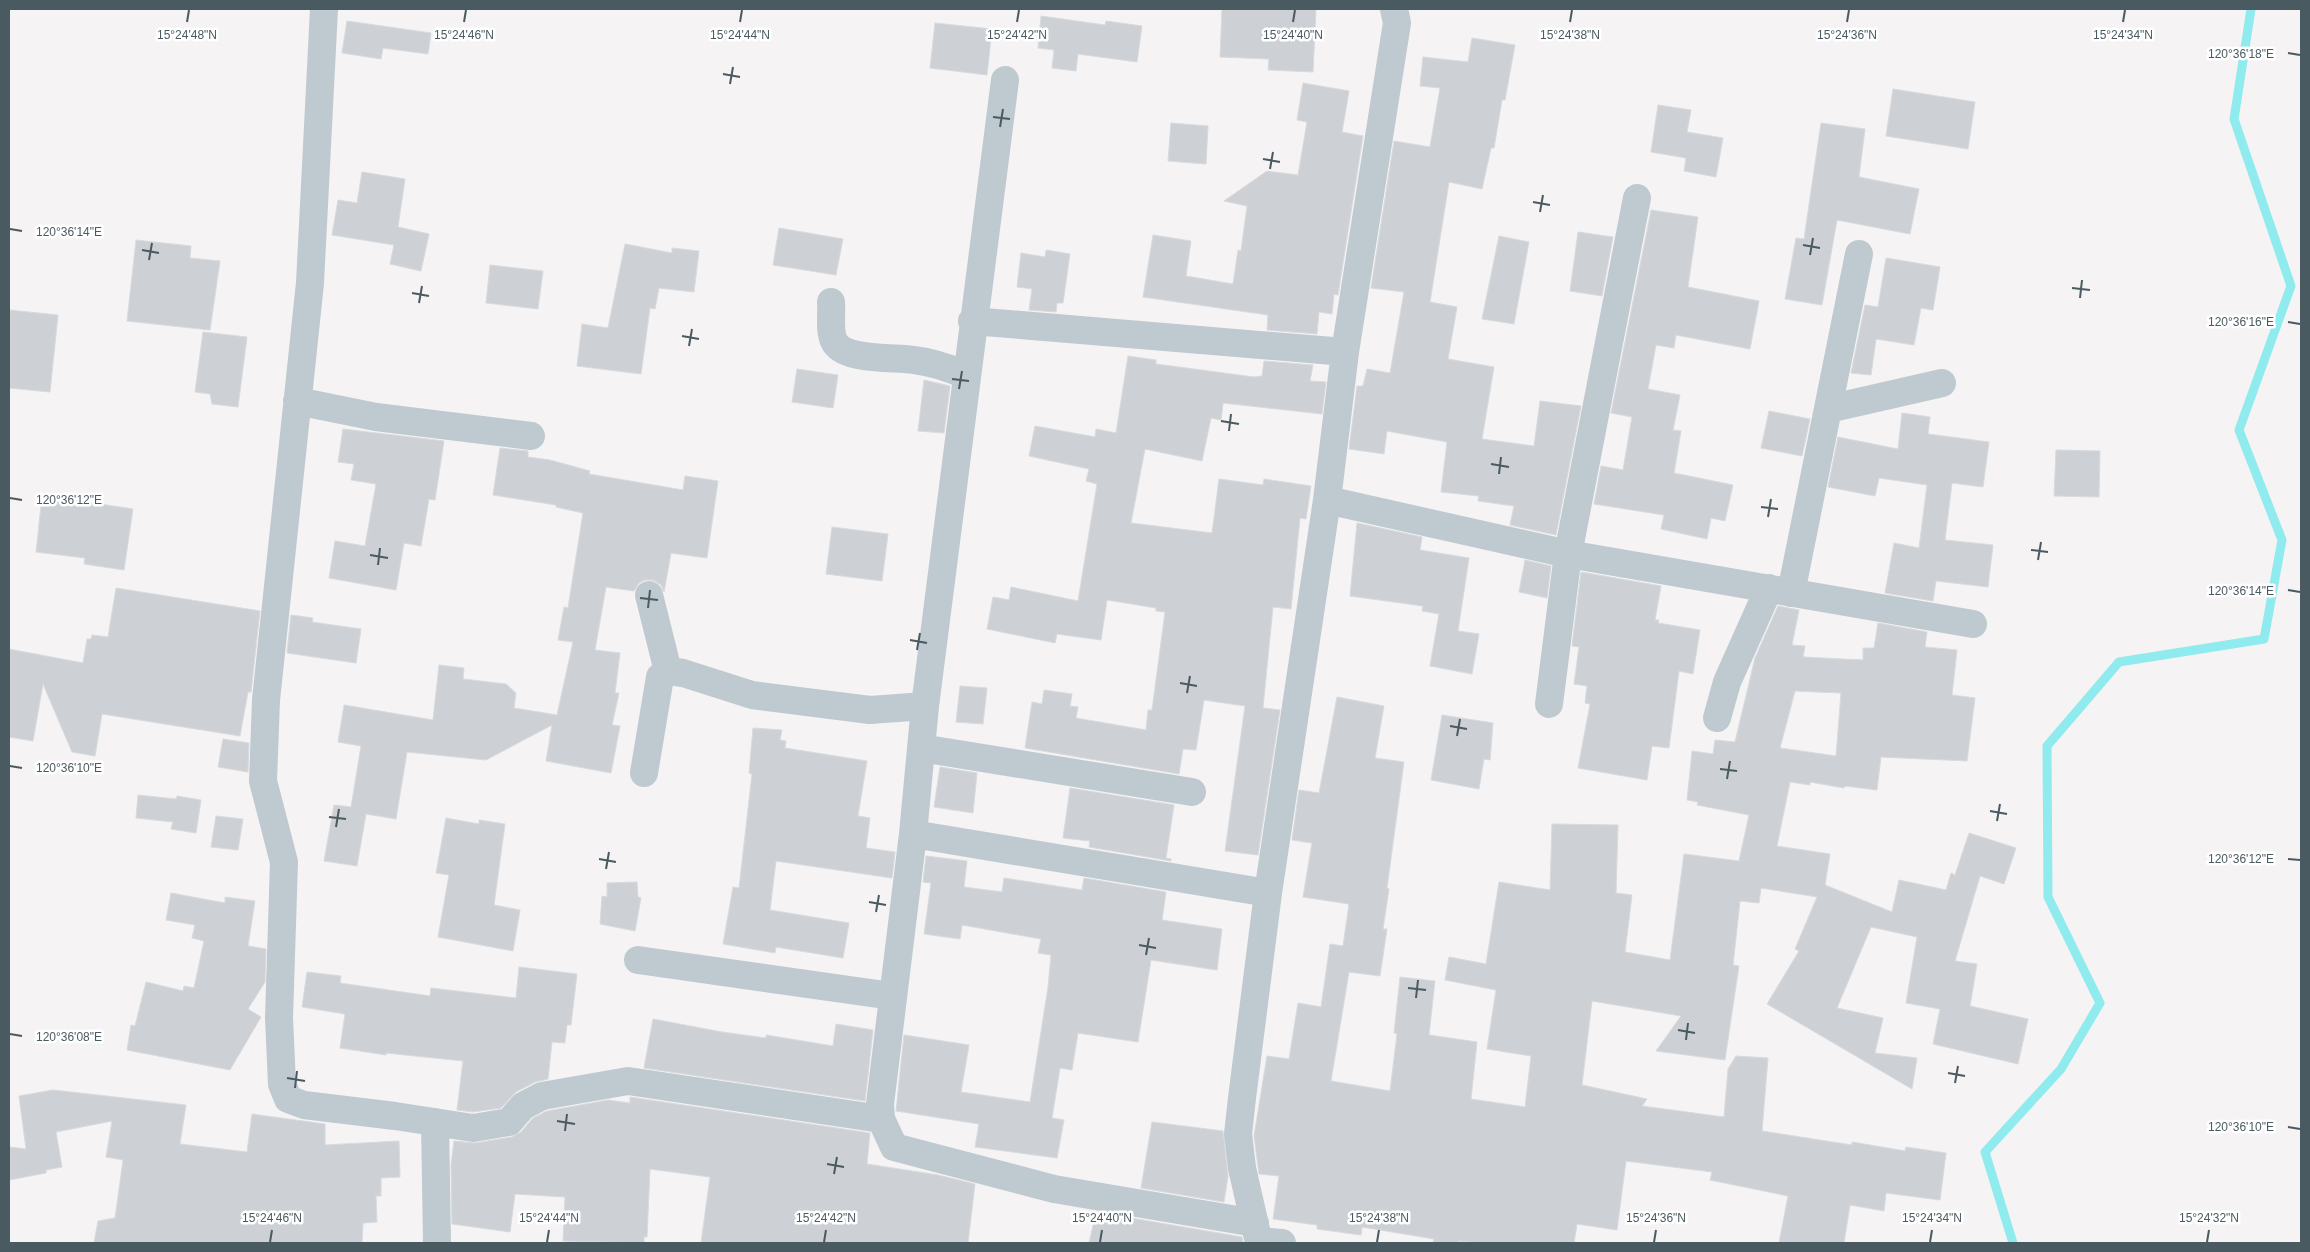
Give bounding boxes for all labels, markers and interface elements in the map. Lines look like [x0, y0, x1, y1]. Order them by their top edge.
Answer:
text: 15°24'48"N [157, 28, 217, 42]
text: 15°24'46"N [434, 28, 494, 42]
text: 15°24'44"N [710, 28, 770, 42]
text: 15°24'42"N [987, 28, 1047, 42]
text: 15°24'40"N [1263, 28, 1323, 42]
text: 15°24'38"N [1540, 28, 1600, 42]
text: 15°24'36"N [1817, 28, 1877, 42]
text: 15°24'34"N [2093, 28, 2153, 42]
text: 120°36'18"E [2208, 47, 2274, 61]
text: 120°36'14"E [36, 225, 102, 239]
text: 120°36'16"E [2208, 315, 2274, 329]
text: 120°36'12"E [36, 493, 102, 507]
text: 120°36'14"E [2208, 584, 2274, 598]
text: 120°36'10"E [36, 761, 102, 775]
text: 120°36'12"E [2208, 852, 2274, 866]
text: 120°36'08"E [36, 1030, 102, 1044]
text: 120°36'10"E [2208, 1120, 2274, 1134]
text: 15°24'46"N [242, 1211, 302, 1225]
text: 15°24'44"N [519, 1211, 579, 1225]
text: 15°24'42"N [796, 1211, 856, 1225]
text: 15°24'40"N [1072, 1211, 1132, 1225]
text: 15°24'38"N [1349, 1211, 1409, 1225]
text: 15°24'36"N [1626, 1211, 1686, 1225]
text: 15°24'34"N [1902, 1211, 1962, 1225]
text: 15°24'32"N [2179, 1211, 2239, 1225]

